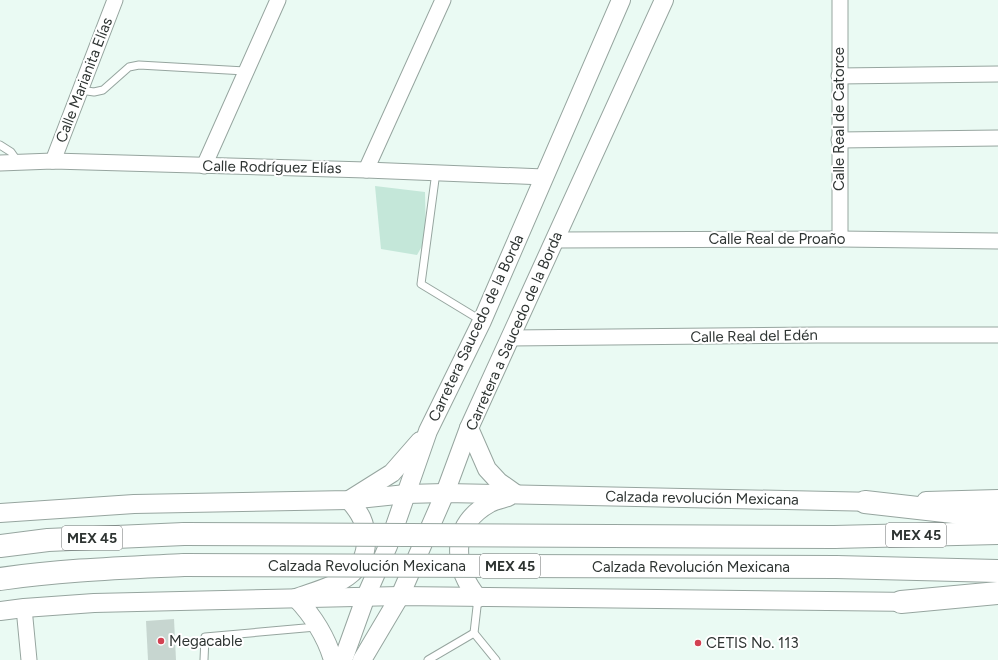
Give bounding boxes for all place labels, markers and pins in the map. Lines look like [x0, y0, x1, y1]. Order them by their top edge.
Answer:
place label: Megacable [169, 632, 242, 650]
place label: CETIS No. 113 [706, 634, 799, 652]
marker: Megacable [156, 636, 166, 646]
marker: CETIS No. 113 [693, 638, 703, 648]

